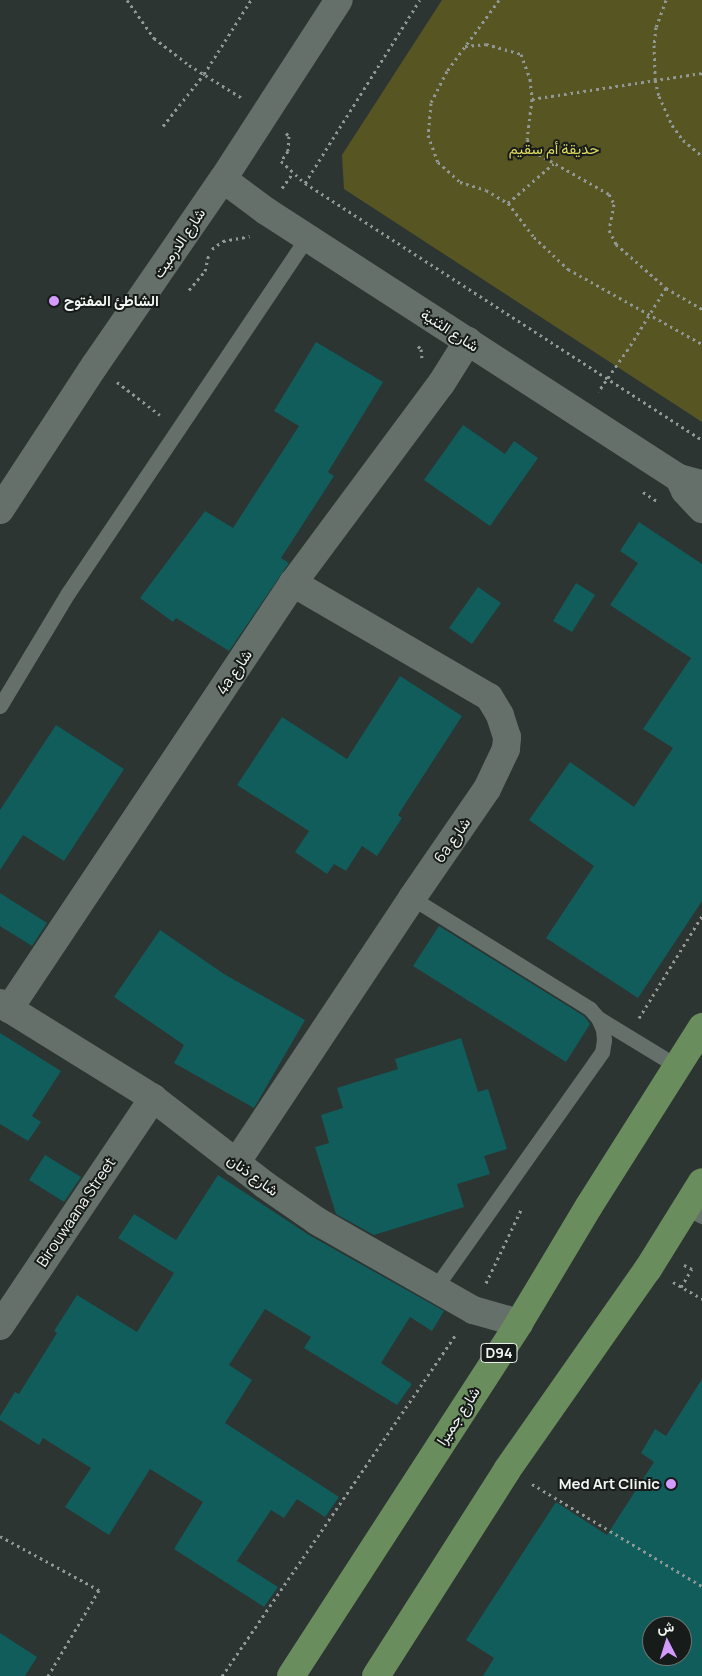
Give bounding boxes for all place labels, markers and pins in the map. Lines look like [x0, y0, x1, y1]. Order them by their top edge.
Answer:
place label: الشاطئ المفتوح [64, 292, 159, 310]
marker: الشاطئ المفتوح [48, 295, 60, 307]
place label: Med Art Clinic [559, 1475, 660, 1493]
marker: Med Art Clinic [664, 1477, 678, 1491]

